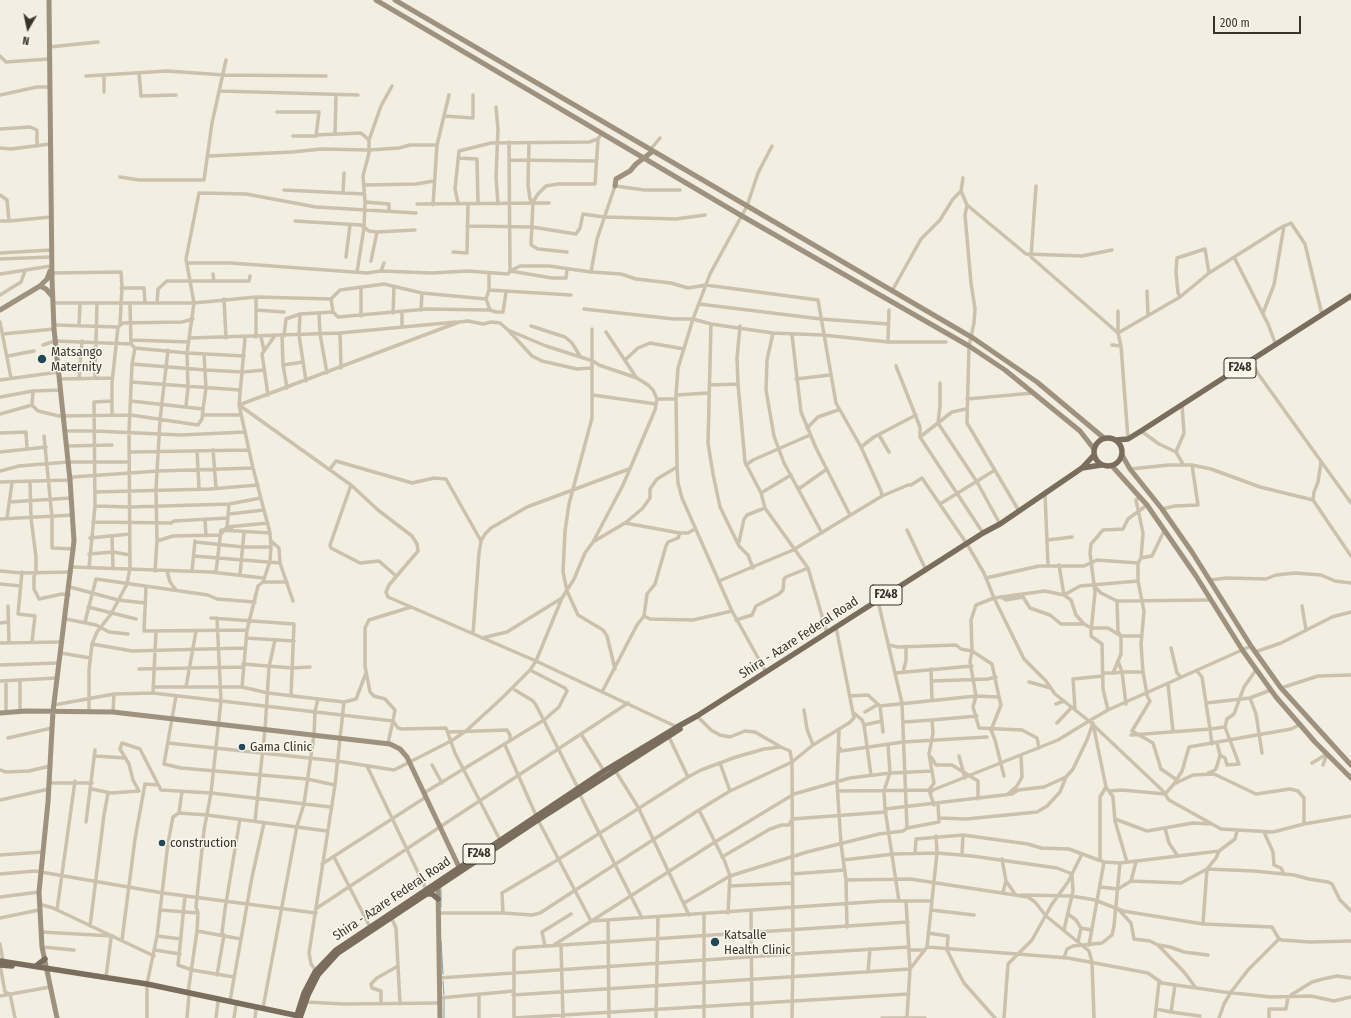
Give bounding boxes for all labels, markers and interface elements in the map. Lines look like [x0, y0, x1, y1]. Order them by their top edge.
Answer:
north arrow [8, 8, 48, 48]
scale bar [1215, 8, 1303, 34]
text: 200 m [1220, 16, 1250, 30]
text: N [22, 33, 30, 47]
place label: Matsango Maternity [51, 344, 102, 375]
marker: Matsango Maternity [36, 353, 48, 365]
road number: F248 [1224, 358, 1256, 378]
road number: F248 [870, 585, 902, 605]
street label: Shira - Azare Federal Road [737, 594, 861, 682]
place label: Gama Clinic [250, 739, 312, 755]
marker: Gama Clinic [237, 742, 247, 752]
place label: construction [170, 835, 237, 851]
marker: construction [157, 838, 167, 848]
road number: F248 [463, 844, 495, 864]
street label: Shira - Azare Federal Road [330, 854, 454, 944]
place label: Katsalle Health Clinic [724, 927, 791, 958]
marker: Katsalle Health Clinic [709, 936, 721, 948]

